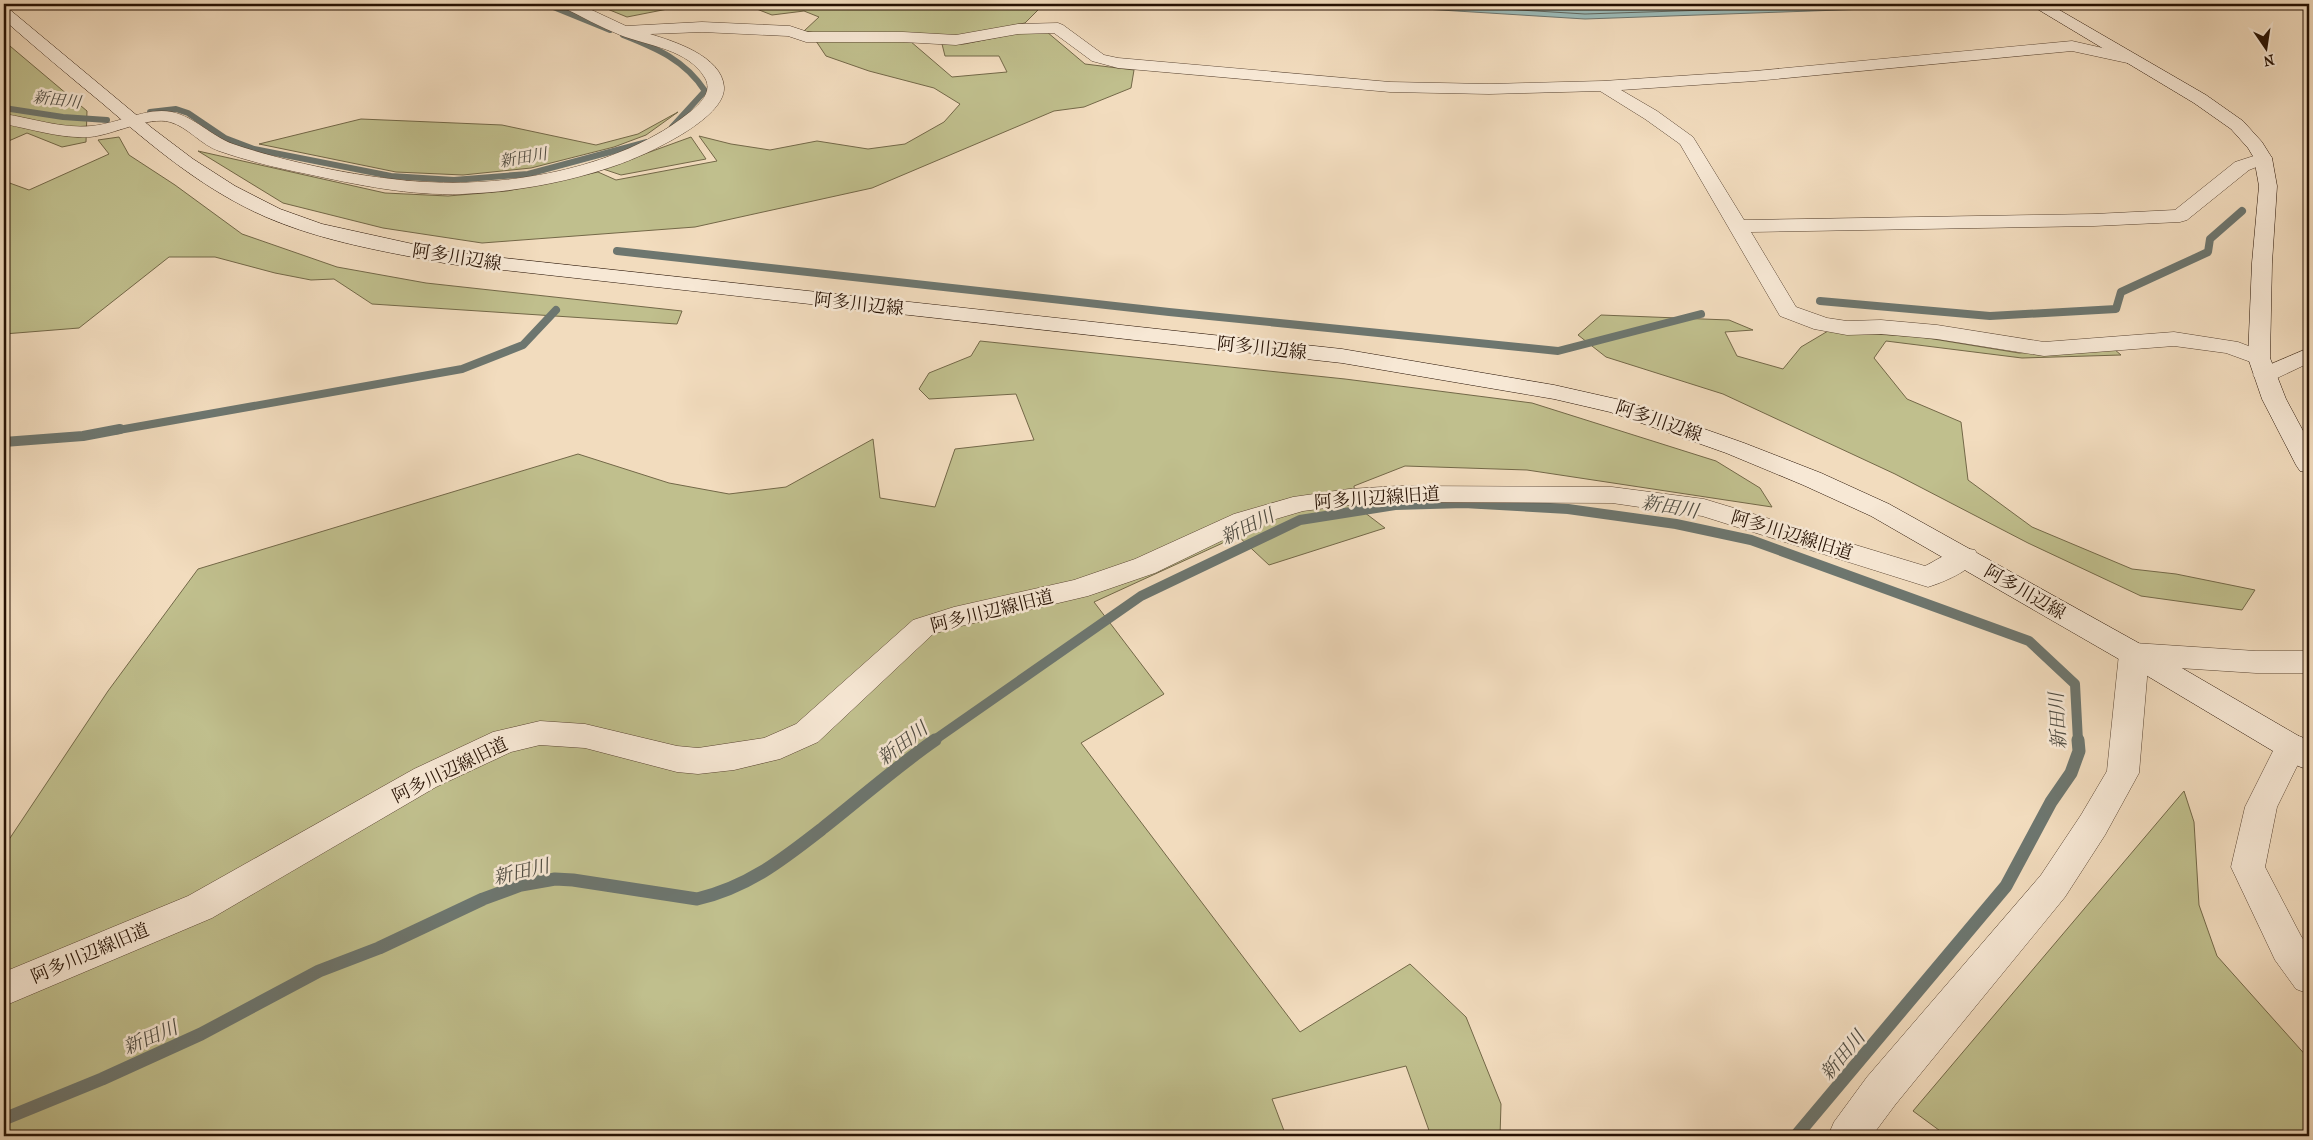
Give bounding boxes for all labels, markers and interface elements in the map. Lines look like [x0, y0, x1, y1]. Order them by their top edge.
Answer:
north arrow [2240, 22, 2290, 72]
text: N [2261, 51, 2276, 70]
water label: 新田川 [32, 87, 84, 112]
water label: 新田川 [498, 144, 550, 171]
street label: 阿多川辺線 [411, 240, 503, 275]
street label: 阿多川辺線 [813, 289, 905, 320]
street label: 阿多川辺線 [1216, 333, 1308, 364]
street label: 阿多川辺線 [1613, 397, 1705, 446]
street label: 阿多川辺線旧道 [1313, 484, 1441, 513]
water label: 新田川 [1640, 491, 1702, 523]
water label: 新田川 [1217, 504, 1280, 549]
street label: 阿多川辺線旧道 [1729, 507, 1855, 564]
street label: 阿多川辺線 [1981, 561, 2069, 624]
street label: 阿多川辺線旧道 [928, 586, 1056, 637]
water label: 新田川 [2045, 690, 2070, 750]
water label: 新田川 [873, 717, 934, 770]
street label: 阿多川辺線旧道 [389, 733, 511, 808]
water label: 新田川 [491, 854, 553, 889]
street label: 阿多川辺線旧道 [28, 919, 152, 988]
water label: 新田川 [120, 1016, 183, 1059]
water label: 新田川 [1816, 1025, 1871, 1085]

